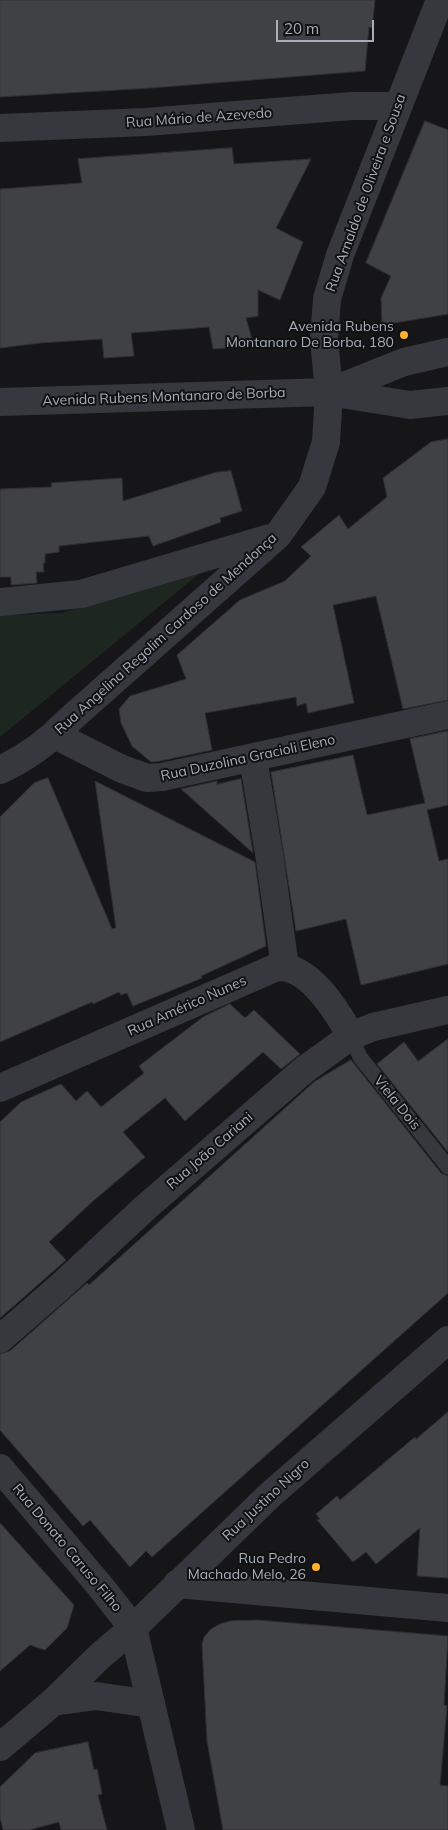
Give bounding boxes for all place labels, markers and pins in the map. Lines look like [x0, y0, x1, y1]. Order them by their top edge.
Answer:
place label: Avenida Rubens Montanaro De Borba, 180 [226, 319, 394, 352]
marker: Avenida Rubens Montanaro De Borba, 180 [398, 329, 410, 341]
place label: Rua Pedro Machado Melo, 26 [188, 1551, 306, 1584]
marker: Rua Pedro Machado Melo, 26 [310, 1561, 322, 1573]

